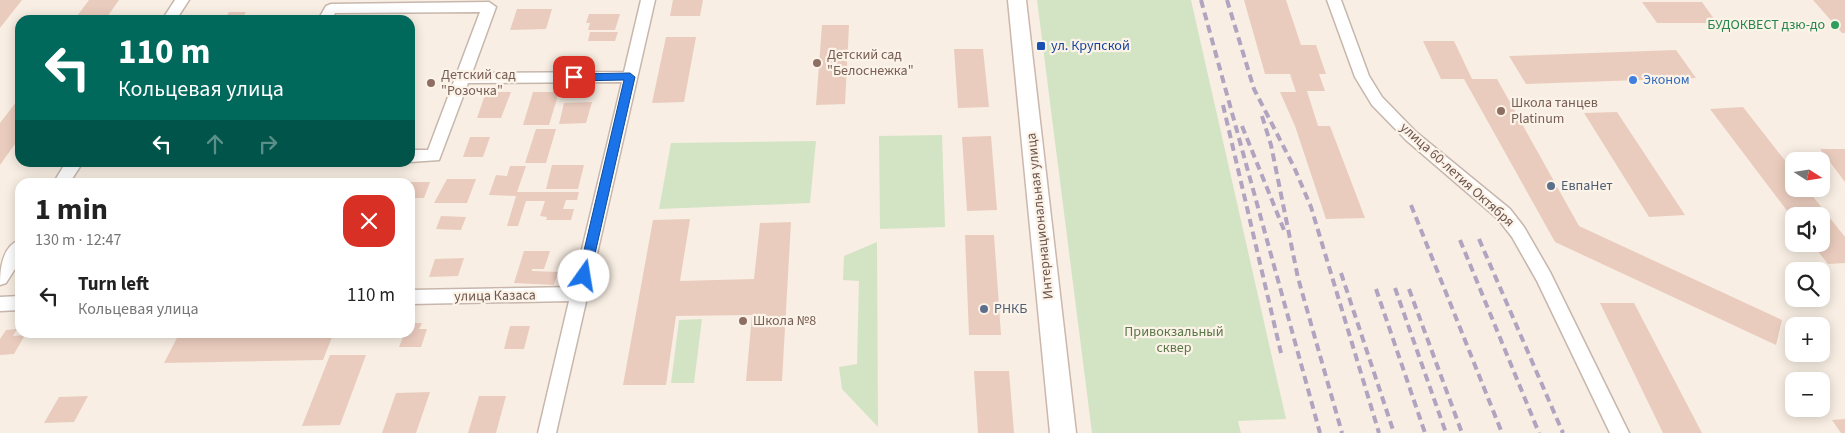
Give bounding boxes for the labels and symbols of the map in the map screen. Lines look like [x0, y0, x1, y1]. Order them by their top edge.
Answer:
place label: БУДОКВЕСТ дзю-до [1707, 15, 1825, 35]
marker: БУДОКВЕСТ дзю-до [1829, 19, 1841, 31]
place label: ул. Крупской [1051, 36, 1130, 56]
marker: ул. Крупской [1035, 40, 1047, 52]
place label: Детский сад "Белоснежка" [827, 45, 914, 81]
pin [553, 56, 595, 98]
marker: Детский сад "Белоснежка" [811, 57, 823, 69]
place label: Детский сад "Розочка" [441, 65, 516, 101]
place label: Эконом [1643, 70, 1690, 90]
marker: Эконом [1627, 74, 1639, 86]
marker: Детский сад "Розочка" [425, 77, 437, 89]
place label: Школа танцев Platinum [1511, 93, 1598, 129]
marker: Школа танцев Platinum [1495, 105, 1507, 117]
street label: улица 60-летия Октября [1395, 118, 1519, 232]
street label: Интернациональная улица [1021, 132, 1059, 300]
north arrow [1785, 152, 1830, 198]
place label: ЕвпаНет [1561, 176, 1613, 196]
marker: ЕвпаНет [1545, 180, 1557, 192]
position arrow [557, 249, 609, 301]
street label: улица Казаса [454, 285, 536, 307]
place label: РНКБ [994, 299, 1027, 319]
marker: РНКБ [978, 303, 990, 315]
place label: Школа №8 [753, 311, 816, 331]
marker: Школа №8 [737, 315, 749, 327]
park label: Привокзальный сквер [1124, 322, 1224, 358]

